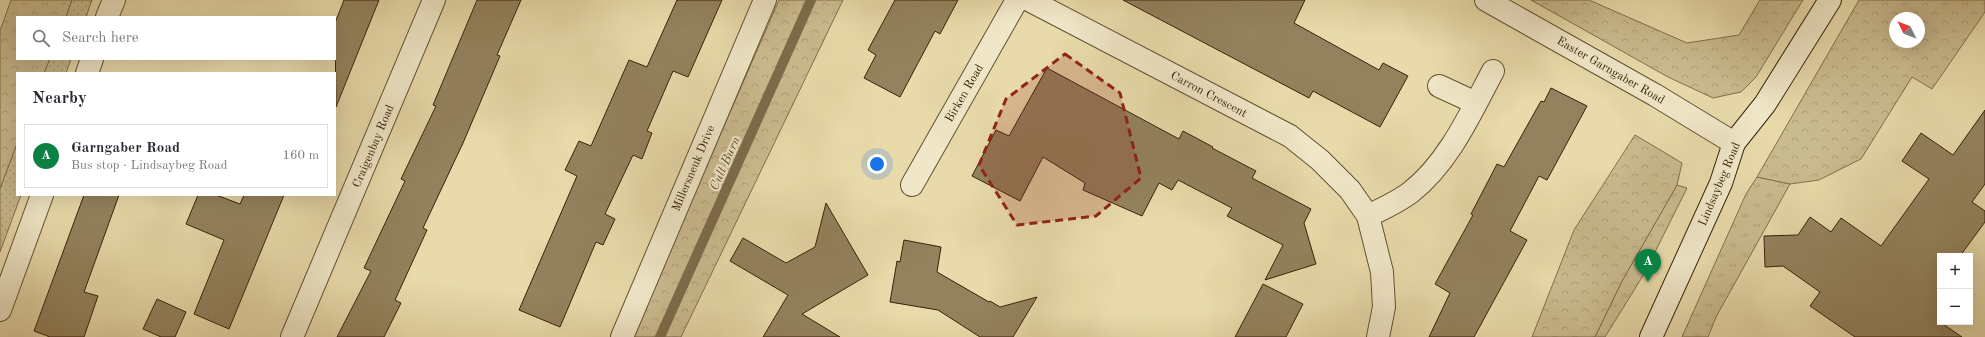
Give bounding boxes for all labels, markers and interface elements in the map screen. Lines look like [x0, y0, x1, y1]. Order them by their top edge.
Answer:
north arrow [1889, 12, 1925, 48]
search box [16, 16, 336, 60]
icon: search [30, 27, 52, 49]
text: Search here [62, 31, 139, 46]
street label: Easter Garngaber Road [1554, 35, 1667, 107]
street label: Birken Road [943, 62, 986, 125]
street label: Carron Crescent [1168, 70, 1249, 120]
text: Nearby [32, 90, 87, 107]
street label: Craigenbay Road [351, 103, 397, 190]
street label: Millersneuk Drive [670, 123, 718, 213]
water label: Cult Burn [708, 134, 743, 192]
text: Garngaber Road [71, 141, 180, 156]
street label: Lindsaybeg Road [1697, 141, 1743, 228]
text: A [41, 149, 51, 162]
text: 160 m [282, 149, 319, 162]
your location [867, 154, 887, 174]
text: Bus stop · Lindsaybeg Road [71, 159, 228, 172]
pin: A [1635, 249, 1661, 282]
map controls [1937, 253, 1973, 325]
button: + [1937, 253, 1973, 289]
button: − [1937, 289, 1973, 325]

